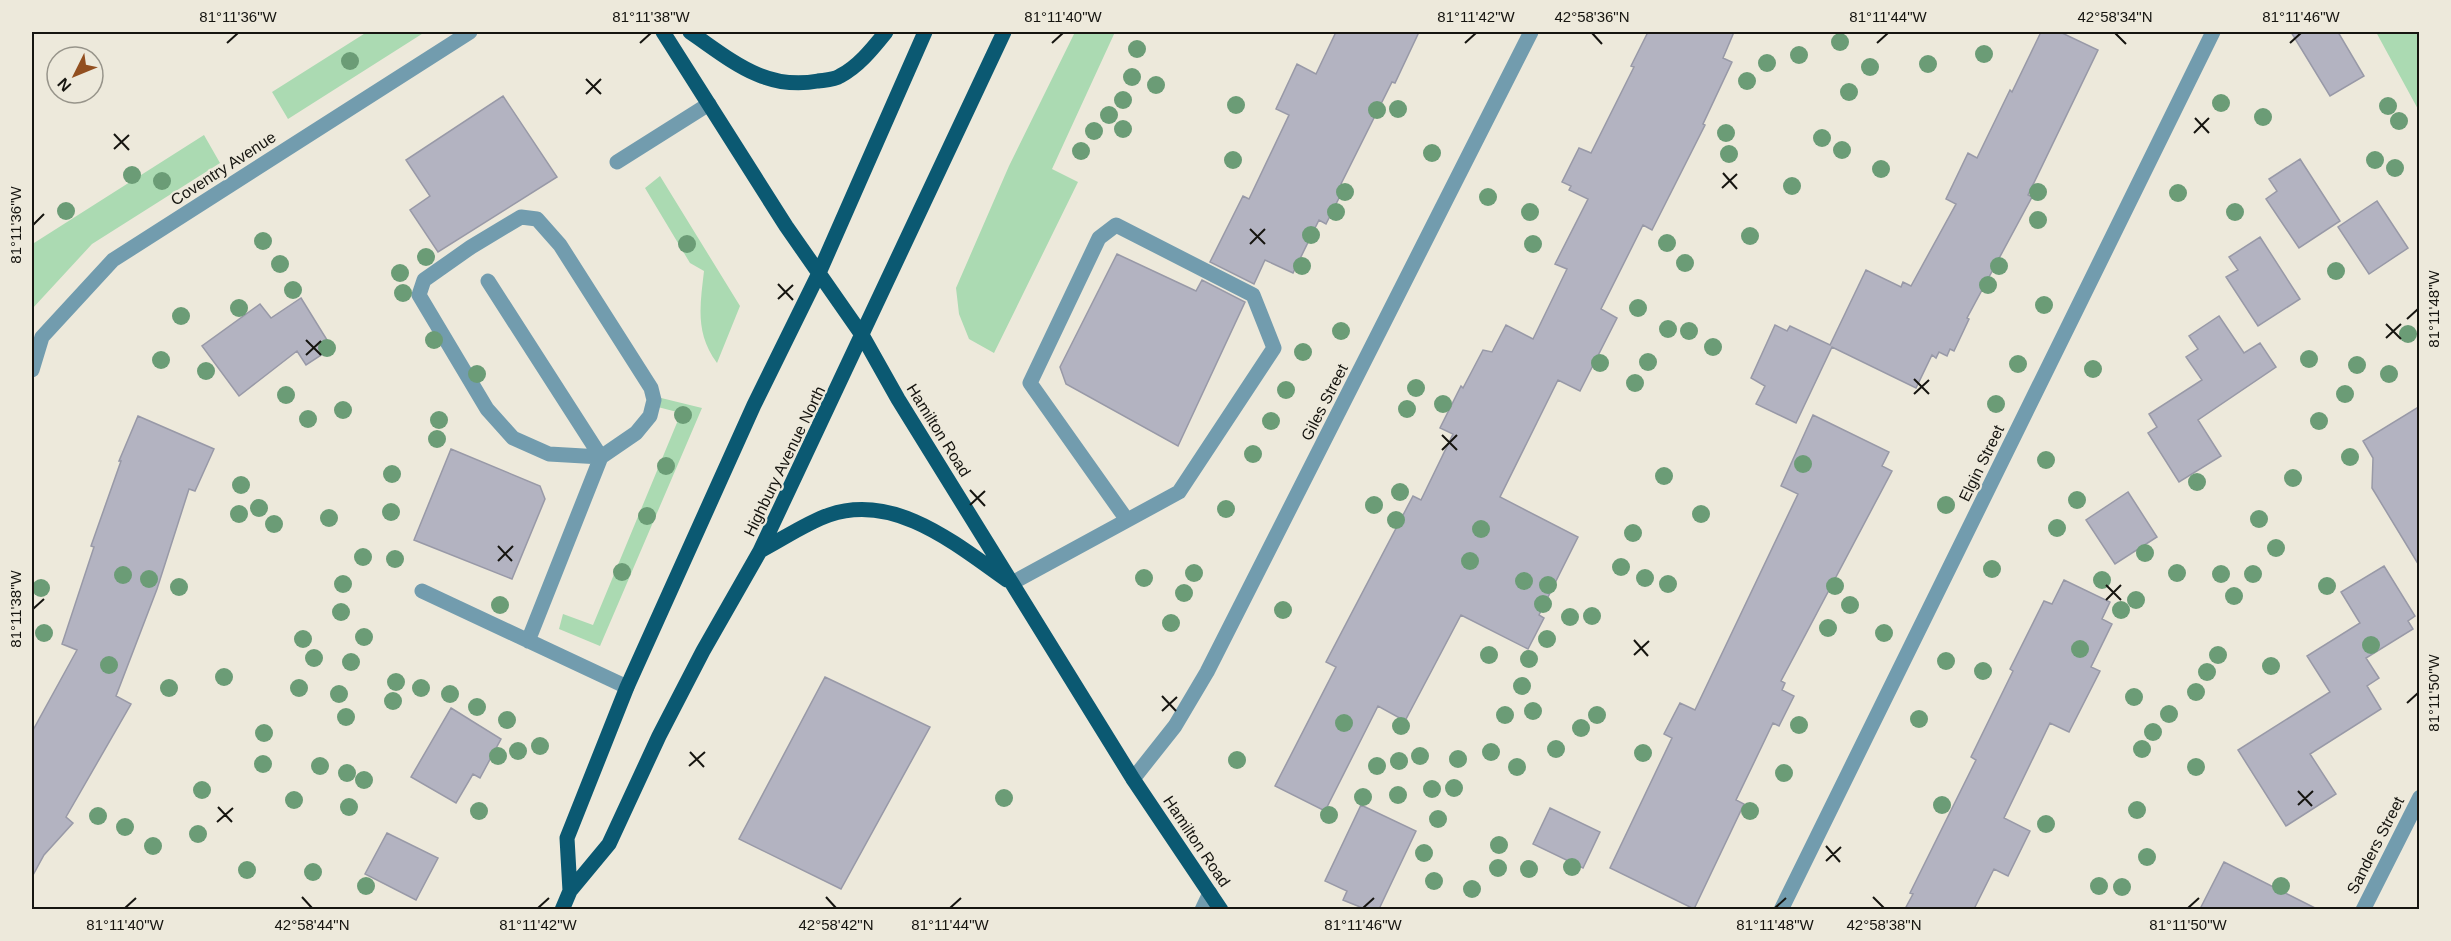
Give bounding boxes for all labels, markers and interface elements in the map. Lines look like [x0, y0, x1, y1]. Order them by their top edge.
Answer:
text: 81°11'36"W [199, 8, 277, 25]
text: 81°11'38"W [612, 8, 690, 25]
text: 81°11'40"W [1024, 8, 1102, 25]
text: 81°11'42"W [1437, 8, 1515, 25]
text: 42°58'36"N [1554, 8, 1630, 25]
text: 81°11'44"W [1849, 8, 1927, 25]
text: 42°58'34"N [2077, 8, 2153, 25]
text: 81°11'46"W [2262, 8, 2340, 25]
north arrow [45, 45, 105, 105]
text: N [54, 75, 75, 95]
street label: Coventry Avenue [168, 128, 279, 209]
text: 81°11'36"W [7, 186, 24, 264]
text: 81°11'48"W [2425, 270, 2442, 348]
street label: Giles Street [1298, 361, 1351, 443]
street label: Hamilton Road [903, 381, 974, 480]
street label: Highbury Avenue North [741, 383, 828, 539]
street label: Elgin Street [1956, 422, 2007, 504]
text: 81°11'38"W [7, 570, 24, 648]
text: 81°11'50"W [2425, 654, 2442, 732]
street label: Hamilton Road [1160, 793, 1233, 890]
street label: Sanders Street [2344, 793, 2407, 897]
text: 81°11'40"W [86, 916, 164, 933]
text: 42°58'44"N [274, 916, 350, 933]
text: 81°11'42"W [499, 916, 577, 933]
text: 42°58'42"N [798, 916, 874, 933]
text: 81°11'44"W [911, 916, 989, 933]
text: 81°11'46"W [1324, 916, 1402, 933]
text: 81°11'48"W [1736, 916, 1814, 933]
text: 42°58'38"N [1846, 916, 1922, 933]
text: 81°11'50"W [2149, 916, 2227, 933]

